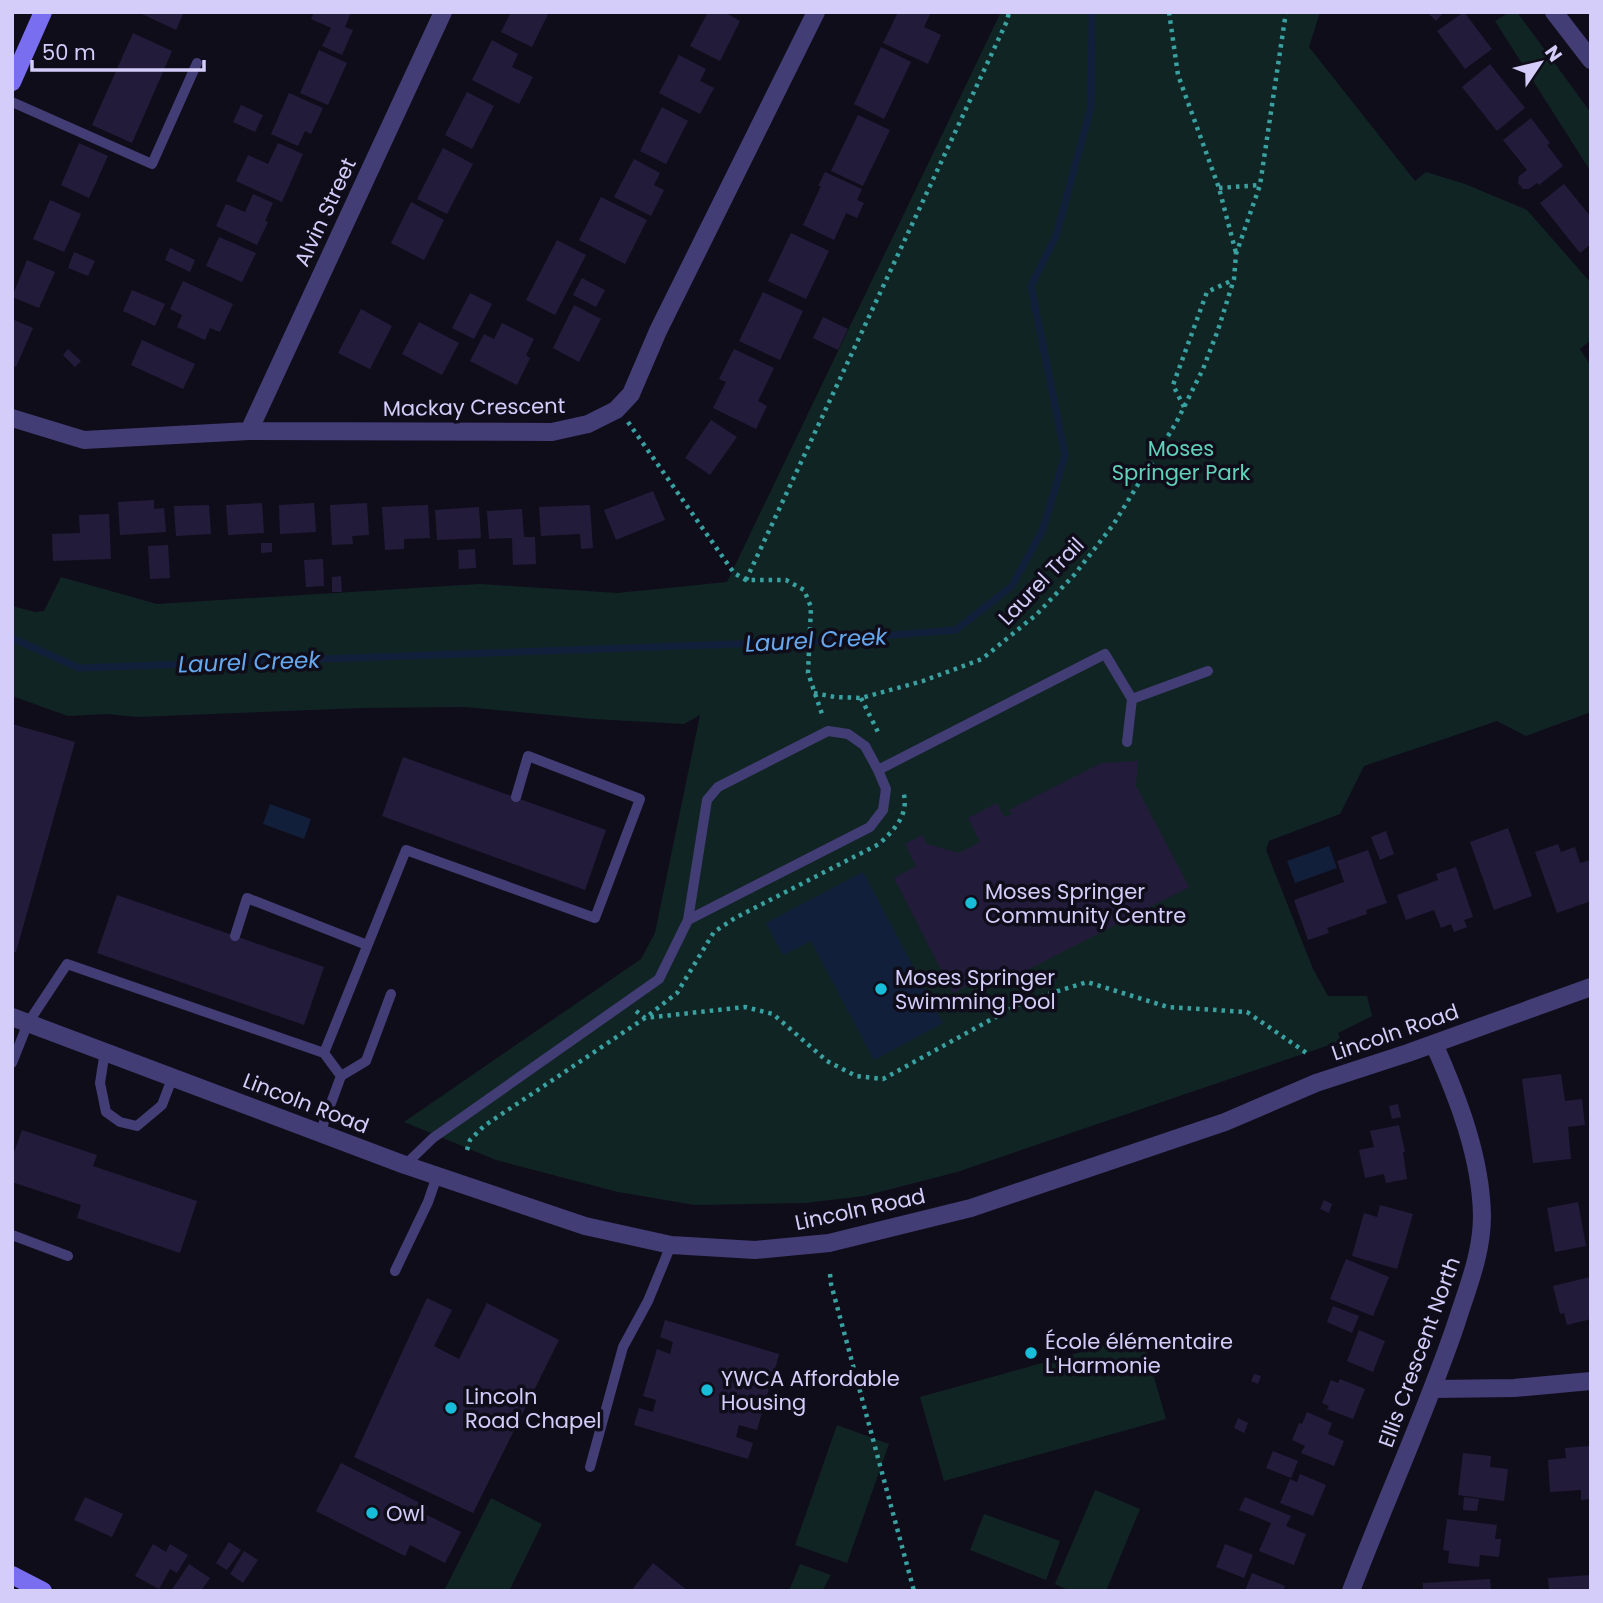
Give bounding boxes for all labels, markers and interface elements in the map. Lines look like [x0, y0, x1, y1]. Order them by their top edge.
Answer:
scale bar [32, 28, 203, 72]
north arrow [1505, 28, 1575, 98]
text: 50 m [42, 38, 96, 67]
text: N [1538, 40, 1569, 67]
street label: Alvin Street [287, 153, 363, 271]
street label: Mackay Crescent [383, 391, 565, 423]
park label: Moses Springer Park [1112, 434, 1250, 487]
street label: Laurel Trail [992, 531, 1090, 631]
water label: Laurel Creek [744, 620, 889, 660]
water label: Laurel Creek [177, 643, 322, 680]
place label: Moses Springer Community Centre [985, 877, 1186, 930]
marker: Moses Springer Community Centre [963, 895, 979, 911]
place label: Moses Springer Swimming Pool [895, 963, 1056, 1016]
marker: Moses Springer Swimming Pool [873, 981, 889, 997]
street label: Lincoln Road [1328, 997, 1462, 1067]
street label: Lincoln Road [239, 1066, 373, 1140]
street label: Lincoln Road [792, 1181, 928, 1237]
street label: Ellis Crescent North [1371, 1253, 1467, 1451]
place label: École élémentaire L'Harmonie [1045, 1327, 1233, 1380]
marker: École élémentaire L'Harmonie [1023, 1345, 1039, 1361]
place label: YWCA Affordable Housing [721, 1364, 900, 1417]
place label: Lincoln Road Chapel [465, 1382, 601, 1435]
marker: YWCA Affordable Housing [699, 1382, 715, 1398]
marker: Lincoln Road Chapel [443, 1400, 459, 1416]
place label: Owl [386, 1499, 425, 1528]
marker: Owl [364, 1505, 380, 1521]

